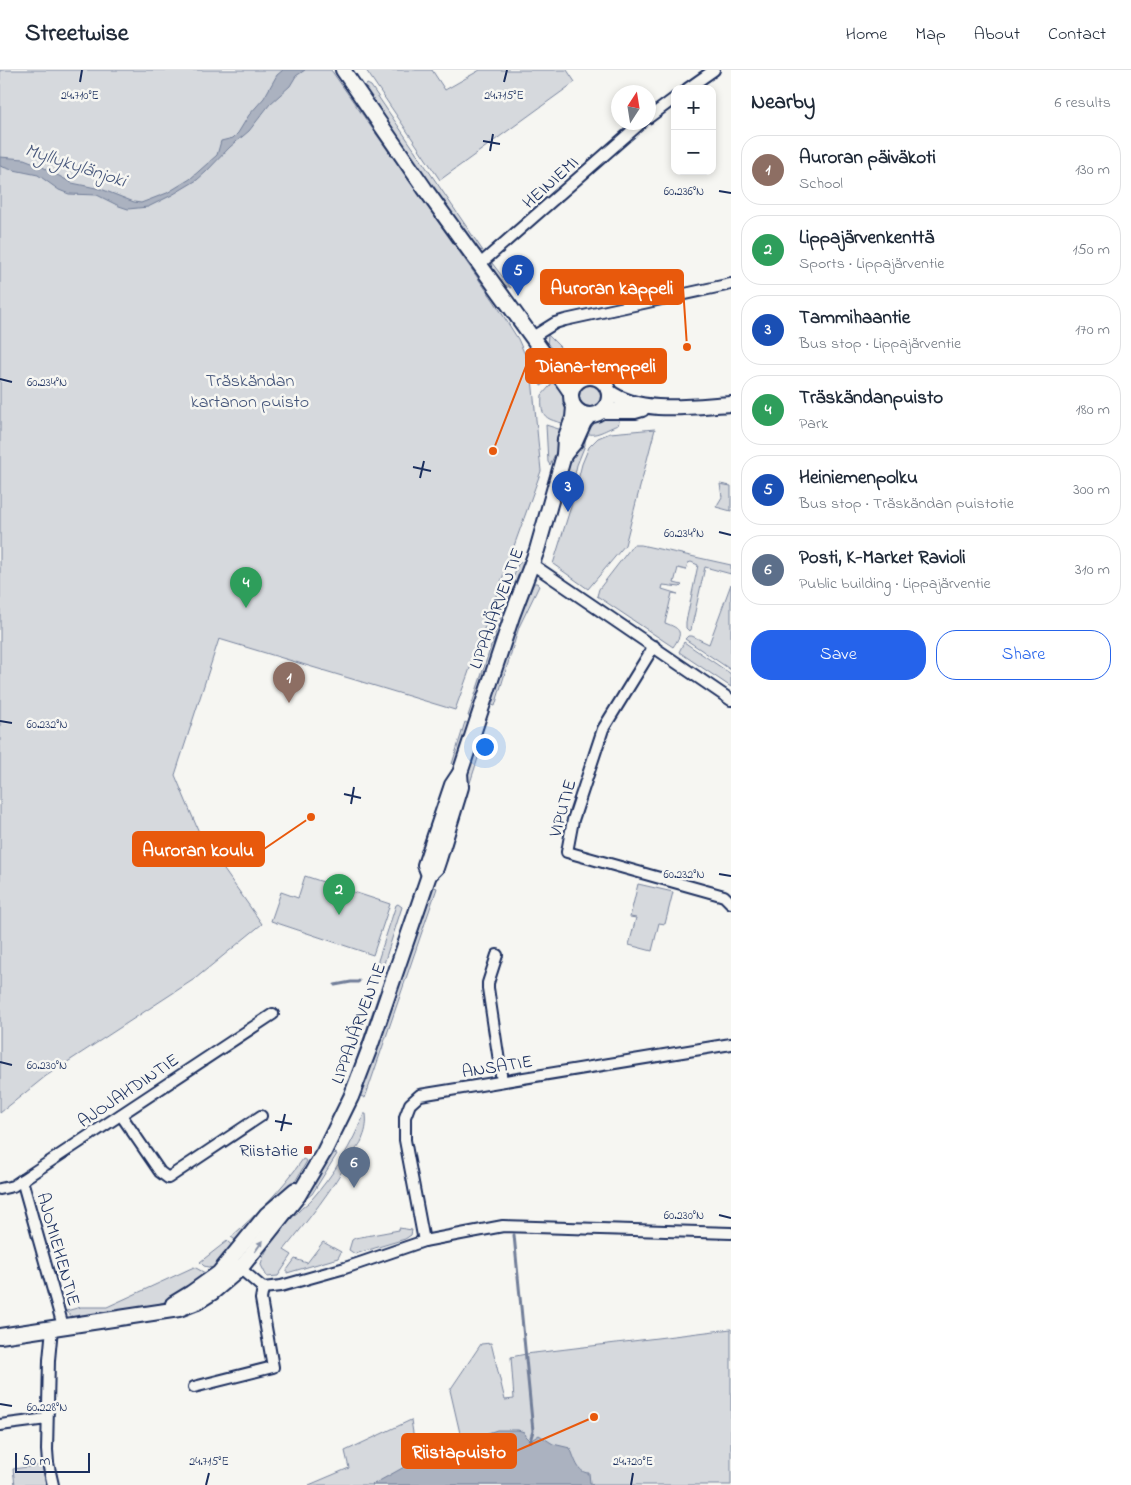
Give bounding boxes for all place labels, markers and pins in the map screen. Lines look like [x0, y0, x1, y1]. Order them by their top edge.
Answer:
pin: 5 [502, 255, 534, 296]
callout: Auroran kappeli [541, 270, 683, 304]
callout: Diana-temppeli [526, 349, 666, 383]
pin: 3 [552, 471, 584, 512]
pin: 4 [230, 567, 262, 608]
pin: 1 [273, 662, 305, 703]
callout: Auroran koulu [133, 832, 264, 866]
pin: 2 [323, 874, 355, 915]
place label: Riistatie [239, 1139, 299, 1165]
marker: Riistatie [302, 1144, 314, 1156]
pin: 6 [338, 1147, 370, 1188]
callout: Riistapuisto [402, 1434, 516, 1468]

